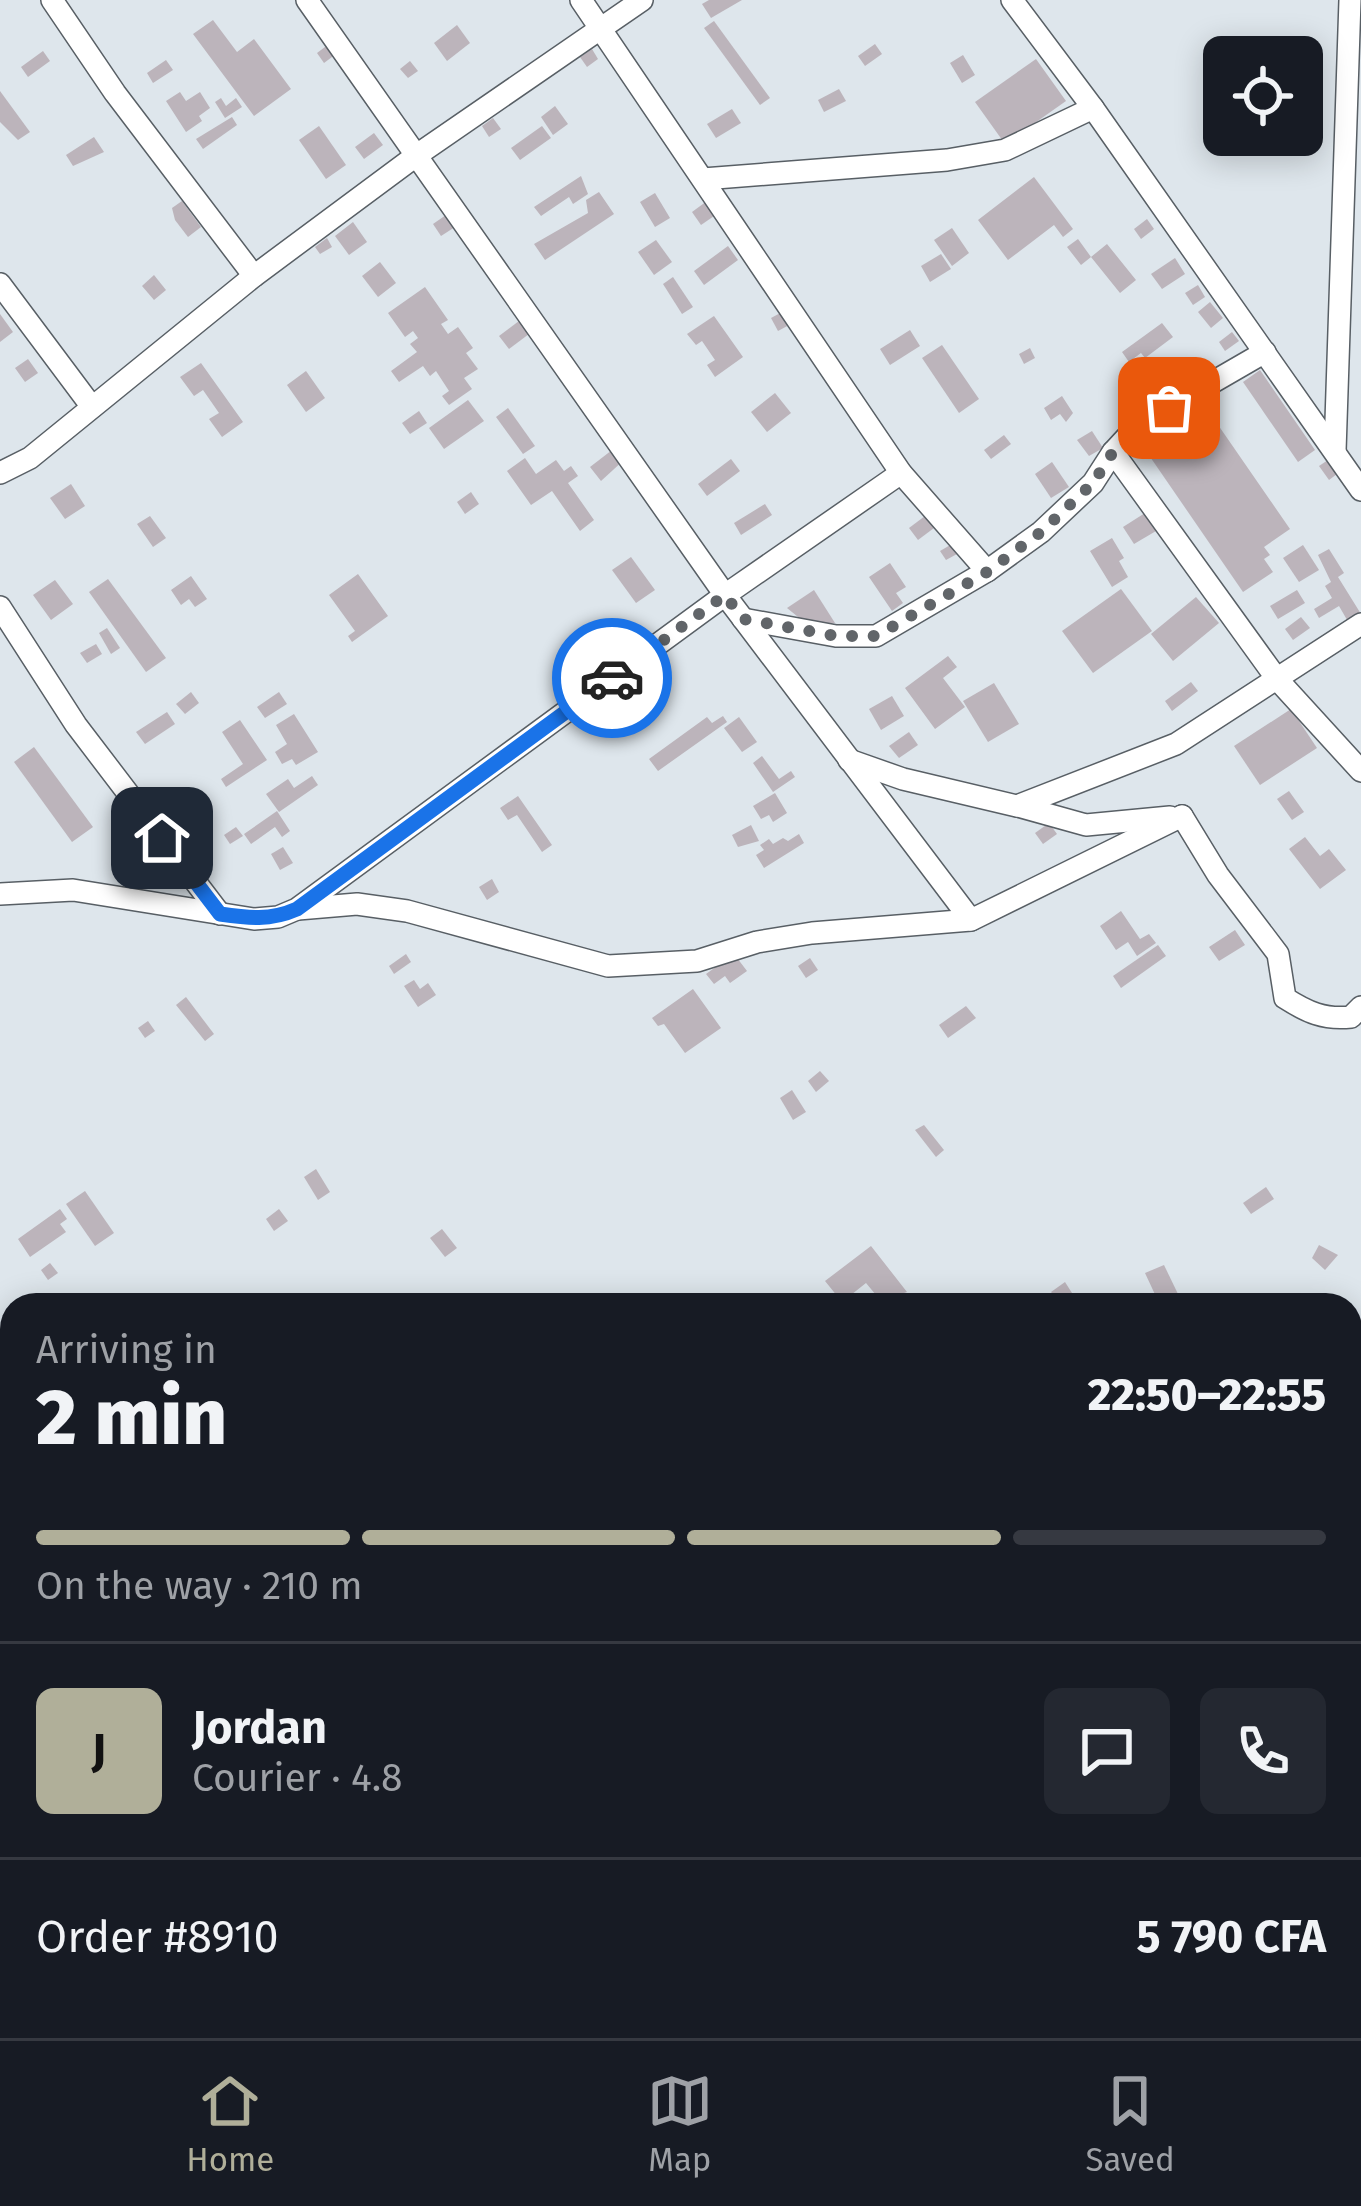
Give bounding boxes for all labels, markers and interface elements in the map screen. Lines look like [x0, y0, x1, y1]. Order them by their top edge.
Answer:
map controls [1203, 36, 1323, 156]
button: locate [1203, 36, 1323, 156]
pin [1118, 357, 1220, 459]
icon: bag [1136, 375, 1202, 441]
courier [552, 618, 672, 738]
icon: car [579, 645, 645, 711]
pin [111, 787, 213, 889]
icon: home [129, 805, 195, 871]
text: Arriving in [36, 1327, 217, 1373]
text: 22:50–22:55 [1088, 1368, 1326, 1422]
text: 2 min [36, 1371, 227, 1465]
text: On the way · 210 m [36, 1563, 363, 1609]
button: chat [1044, 1688, 1170, 1814]
button: phone [1200, 1688, 1326, 1814]
text: Jordan [192, 1701, 327, 1755]
text: J [92, 1724, 106, 1778]
text: Courier · 4.8 [192, 1755, 403, 1801]
text: Order #8910 [36, 1910, 279, 1964]
text: 5 790 CFA [1136, 1910, 1326, 1964]
tab: Home [186, 2068, 274, 2180]
tab: Map [647, 2068, 713, 2180]
tab: Saved [1085, 2068, 1175, 2180]

